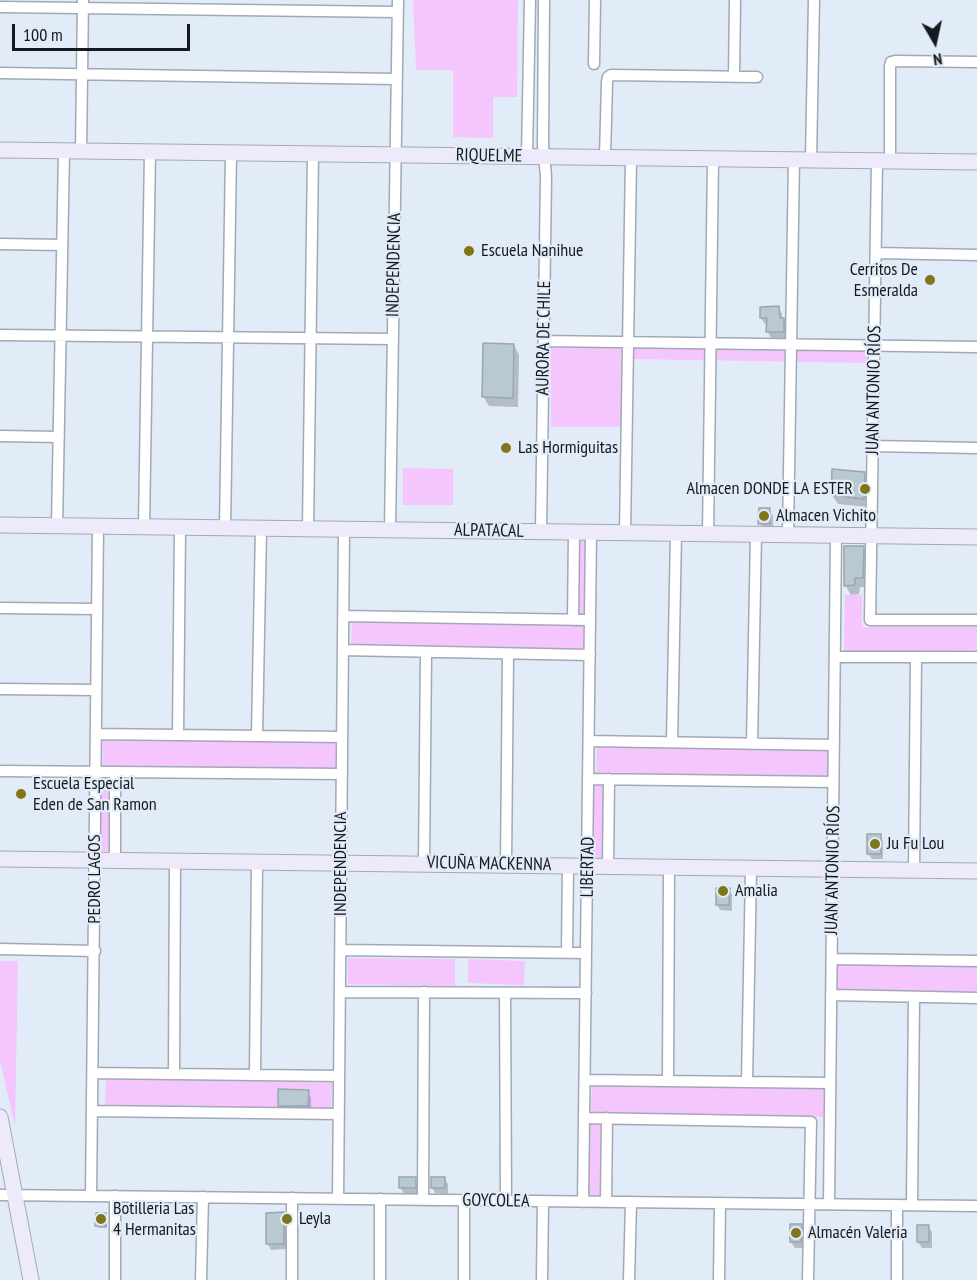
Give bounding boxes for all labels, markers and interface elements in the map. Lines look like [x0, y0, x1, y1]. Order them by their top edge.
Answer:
scale bar [15, 12, 194, 50]
north arrow [905, 12, 965, 72]
text: 100 m [23, 23, 63, 46]
text: N [932, 49, 944, 70]
street label: RIQUELME [456, 145, 522, 167]
street label: INDEPENDENCIA [382, 213, 406, 317]
place label: Escuela Nanihue [481, 240, 584, 262]
marker: Escuela Nanihue [462, 244, 476, 258]
place label: Cerritos De Esmeralda [850, 259, 918, 302]
marker: Cerritos De Esmeralda [923, 273, 937, 287]
street label: AURORA DE CHILE [532, 280, 556, 396]
street label: JUAN ANTONIO RÍOS [862, 325, 886, 455]
place label: Las Hormiguitas [518, 437, 618, 459]
marker: Las Hormiguitas [499, 441, 513, 455]
place label: Almacen DONDE LA ESTER [686, 478, 853, 500]
marker: Almacen DONDE LA ESTER [858, 482, 872, 496]
place label: Almacen Vichito [776, 505, 876, 527]
marker: Almacen Vichito [757, 509, 771, 523]
street label: ALPATACAL [454, 520, 524, 542]
place label: Escuela Especial Eden de San Ramon [33, 773, 157, 816]
marker: Escuela Especial Eden de San Ramon [14, 787, 28, 801]
street label: JUAN ANTONIO RÍOS [821, 805, 845, 935]
street label: INDEPENDENCIA [330, 812, 352, 916]
place label: Ju Fu Lou [887, 833, 944, 855]
street label: PEDRO LAGOS [84, 834, 106, 924]
street label: LIBERTAD [577, 836, 599, 898]
marker: Ju Fu Lou [868, 837, 882, 851]
street label: VICUÑA MACKENNA [427, 852, 551, 876]
place label: Amalia [735, 880, 778, 902]
marker: Amalia [716, 884, 730, 898]
street label: GOYCOLEA [462, 1190, 530, 1212]
place label: Botilleria Las 4 Hermanitas [113, 1198, 196, 1240]
place label: Leyla [299, 1208, 331, 1230]
marker: Botilleria Las 4 Hermanitas [94, 1212, 108, 1226]
marker: Leyla [280, 1212, 294, 1226]
place label: Almacén Valeria [808, 1222, 907, 1244]
marker: Almacén Valeria [789, 1226, 803, 1240]

